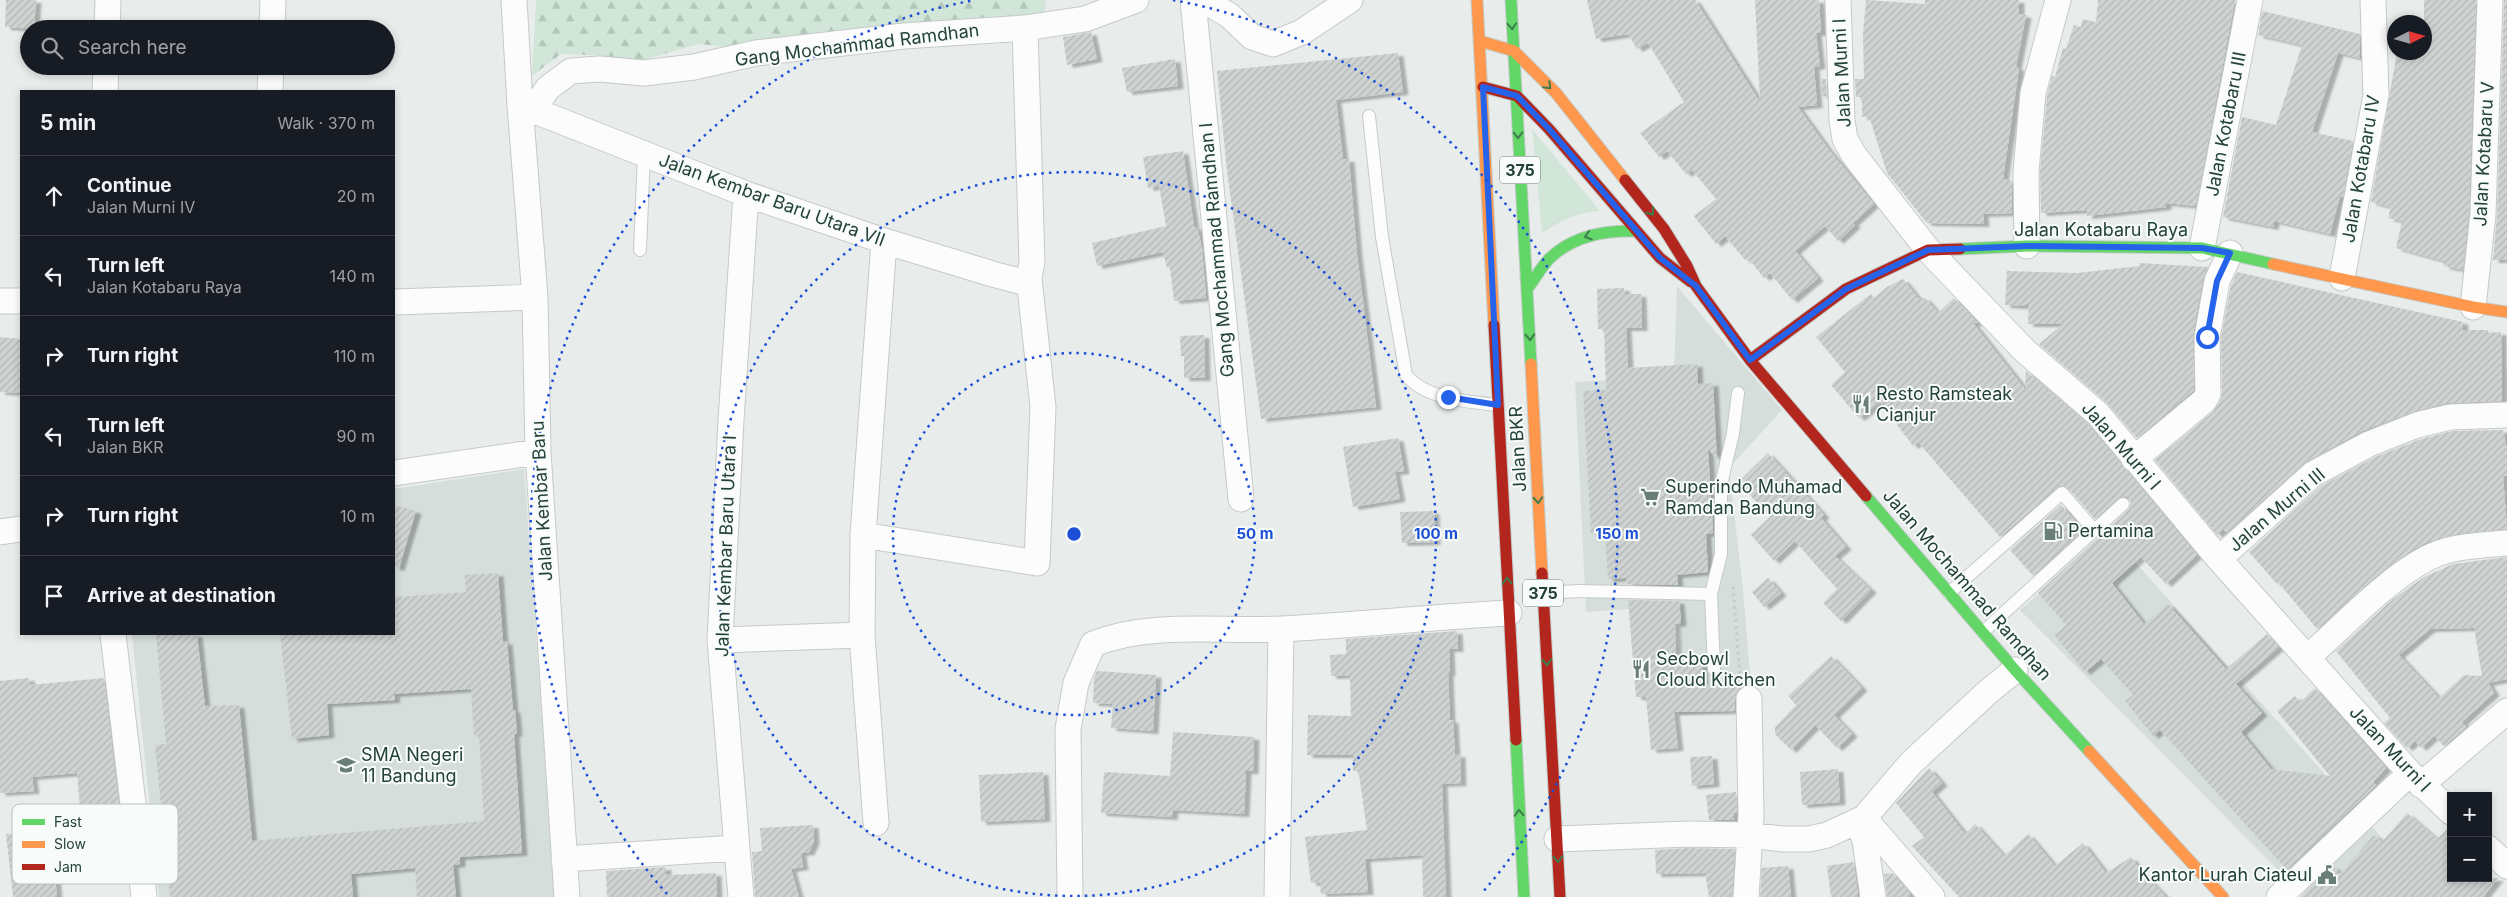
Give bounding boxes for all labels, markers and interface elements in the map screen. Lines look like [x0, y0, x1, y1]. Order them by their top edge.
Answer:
north arrow [2387, 15, 2432, 60]
street label: Jalan Murni I [1828, 18, 1855, 128]
street label: Gang Mochammad Ramdhan [734, 19, 980, 70]
search box [20, 20, 395, 75]
one-way arrow [1507, 22, 1518, 30]
icon: search [38, 34, 66, 62]
text: Search here [78, 36, 187, 59]
street label: Jalan Kotabaru III [2201, 50, 2250, 198]
one-way arrow [1542, 80, 1551, 89]
street label: Jalan Kotabaru V [2469, 81, 2498, 227]
street label: Jalan Kotabaru IV [2337, 93, 2384, 245]
text: 5 min [40, 110, 96, 135]
text: Walk · 370 m [278, 113, 375, 133]
street label: Gang Mochammad Ramdhan I [1195, 122, 1238, 378]
one-way arrow [1513, 131, 1524, 139]
street label: Jalan Kembar Baru Utara VII [656, 149, 888, 250]
road number: 375 [1500, 156, 1540, 184]
text: Continue [87, 174, 172, 197]
icon: ahead [40, 182, 68, 210]
text: 20 m [337, 186, 375, 206]
text: Jalan Murni IV [87, 197, 195, 217]
one-way arrow [1645, 206, 1654, 216]
street label: Jalan Kotabaru Raya [2014, 219, 2188, 240]
one-way arrow [1585, 230, 1593, 240]
text: Turn left [87, 254, 165, 277]
icon: left [40, 262, 68, 290]
text: 140 m [330, 266, 375, 286]
text: Jalan Kotabaru Raya [87, 277, 242, 297]
route start [2196, 326, 2219, 349]
one-way arrow [1524, 334, 1535, 342]
icon: right [40, 342, 68, 370]
text: Turn right [87, 344, 178, 367]
text: 110 m [333, 346, 375, 366]
place label: Resto Ramsteak Cianjur [1876, 383, 2012, 425]
route end [1437, 386, 1460, 409]
restaurant icon: Resto Ramsteak Cianjur [1850, 393, 1872, 415]
street label: Jalan Murni I [2078, 397, 2165, 494]
street label: Jalan BKR [1505, 405, 1530, 493]
text: Turn left [87, 414, 165, 437]
street label: Jalan Kembar Baru [527, 420, 556, 582]
icon: left [40, 422, 68, 450]
text: 90 m [336, 426, 375, 446]
street label: Jalan Kembar Baru Utara I [711, 435, 740, 657]
text: Jalan BKR [87, 437, 163, 457]
street label: Jalan Murni III [2224, 463, 2329, 556]
place label: Superindo Muhamad Ramdan Bandung [1665, 476, 1842, 518]
street label: Jalan Mochammad Ramdhan [1879, 485, 2056, 684]
supermarket icon: Superindo Muhamad Ramdan Bandung [1639, 486, 1661, 508]
one-way arrow [1533, 496, 1544, 504]
icon: right [40, 502, 68, 530]
text: Turn right [87, 504, 178, 527]
text: 10 m [340, 506, 375, 526]
fuel station icon: Pertamina [2042, 520, 2064, 542]
place label: Pertamina [2068, 520, 2154, 541]
text: 50 m [1237, 524, 1273, 543]
text: 100 m [1414, 524, 1458, 543]
text: 150 m [1595, 524, 1639, 543]
centre of rings [1065, 525, 1083, 543]
one-way arrow [1502, 577, 1513, 585]
road number: 375 [1523, 580, 1563, 606]
icon: arrive [40, 582, 68, 610]
text: Arrive at destination [87, 584, 276, 607]
place label: Secbowl Cloud Kitchen [1656, 648, 1776, 690]
one-way arrow [1541, 658, 1552, 666]
restaurant icon: Secbowl Cloud Kitchen [1630, 658, 1652, 680]
street label: Jalan Murni I [2345, 701, 2435, 796]
place label: SMA Negeri 11 Bandung [361, 744, 463, 786]
school or university icon: SMA Negeri 11 Bandung [335, 754, 357, 776]
map controls [2447, 792, 2492, 882]
button: + [2447, 792, 2492, 837]
legend [12, 804, 178, 884]
one-way arrow [1514, 809, 1525, 817]
text: Fast [54, 813, 82, 830]
text: Slow [54, 835, 86, 852]
button: − [2447, 837, 2492, 882]
one-way arrow [1553, 856, 1563, 863]
text: Jam [54, 858, 82, 875]
place label: Kantor Lurah Ciateul [2139, 864, 2312, 885]
public building icon: Kantor Lurah Ciateul [2316, 864, 2338, 886]

